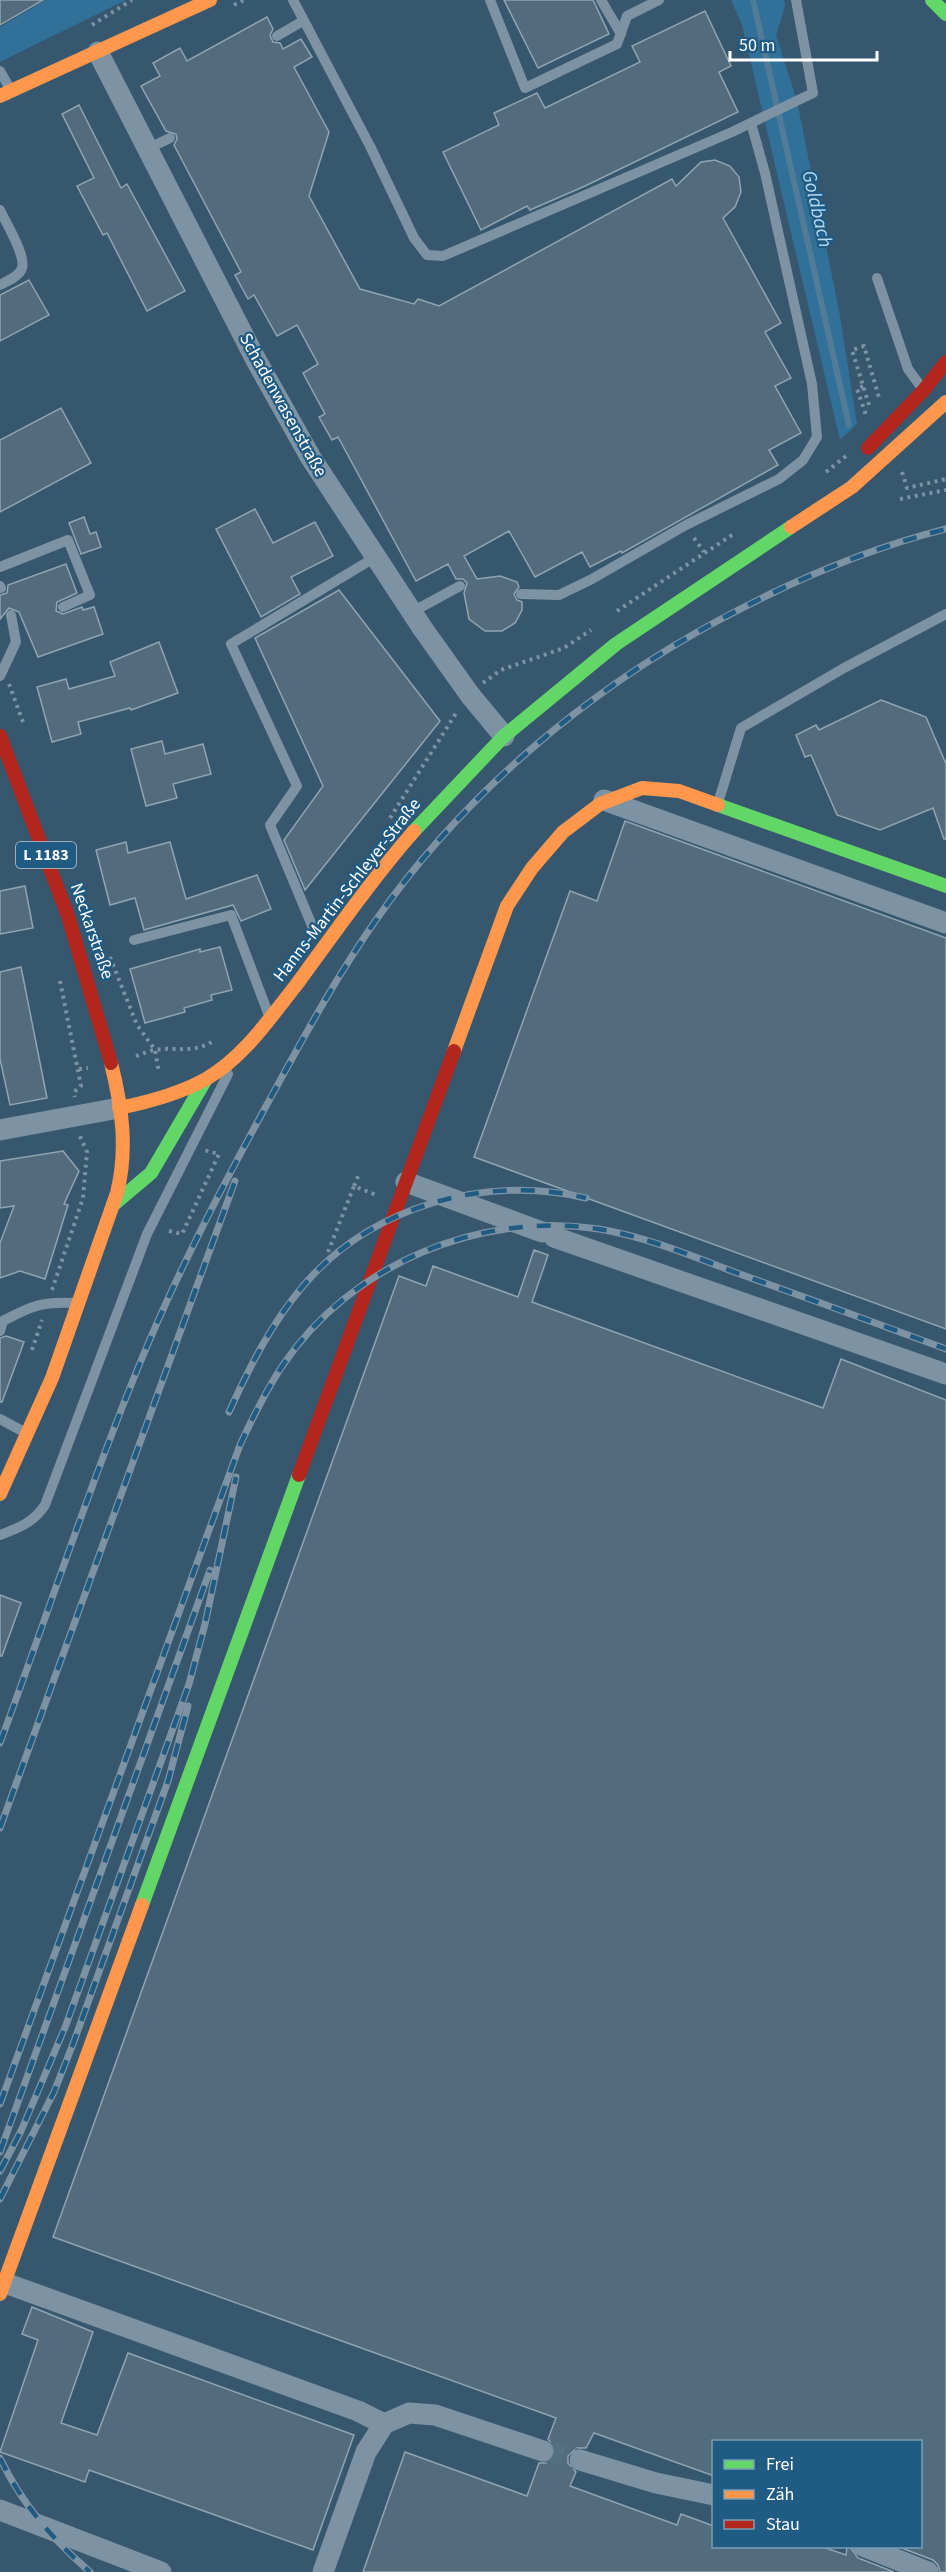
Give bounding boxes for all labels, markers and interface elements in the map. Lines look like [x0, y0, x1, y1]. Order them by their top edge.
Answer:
scale bar [730, 24, 877, 62]
text: 50 m [739, 33, 775, 58]
water label: Goldbach [795, 168, 839, 250]
street label: Schadenwasenstraße [233, 329, 333, 482]
street label: Hanns-Martin-Schleyer-Straße [267, 793, 427, 987]
road number: L 1183 [16, 842, 76, 868]
street label: Neckarstraße [64, 880, 120, 983]
legend [712, 2440, 922, 2548]
text: Frei [766, 2452, 794, 2477]
text: Zäh [766, 2482, 794, 2507]
text: Stau [766, 2512, 800, 2537]

